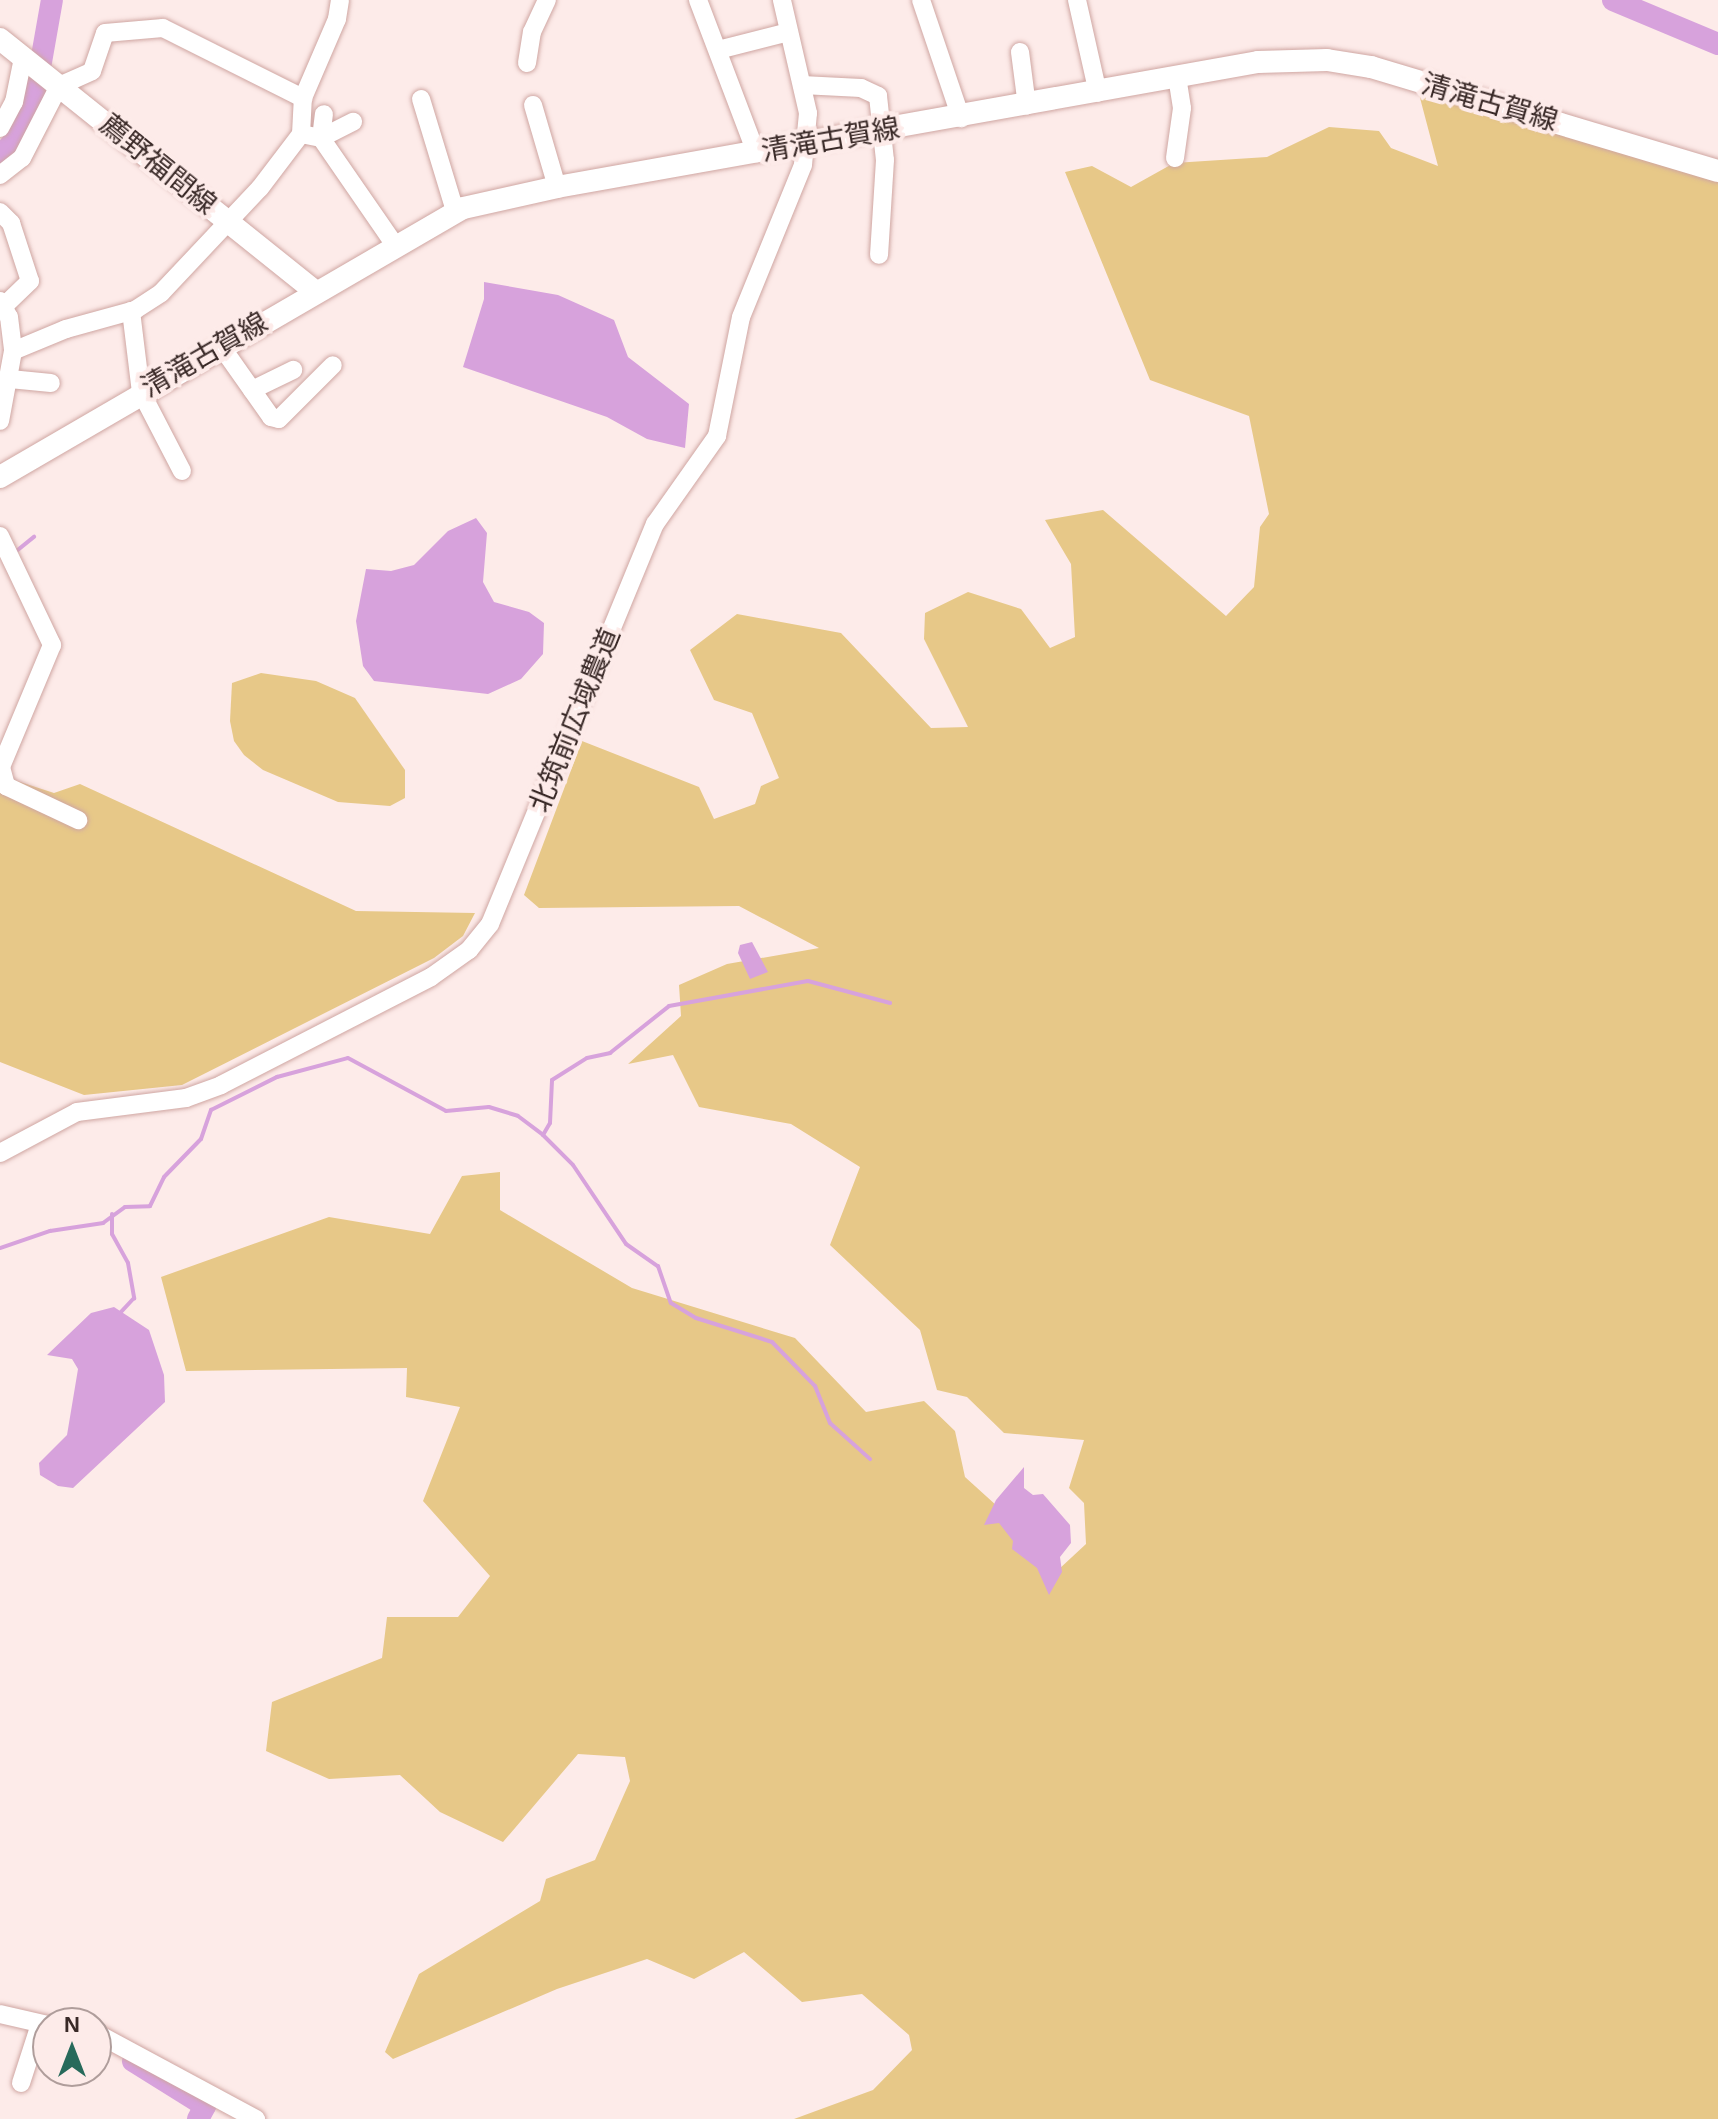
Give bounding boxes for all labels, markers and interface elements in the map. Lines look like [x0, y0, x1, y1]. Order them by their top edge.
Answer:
street label: 清滝古賀線 [1418, 68, 1562, 138]
street label: 薦野福間線 [93, 108, 223, 222]
street label: 清滝古賀線 [759, 111, 903, 169]
street label: 清滝古賀線 [136, 305, 274, 405]
street label: 北筑前広域農道 [523, 623, 627, 817]
north arrow [32, 2007, 112, 2087]
text: N [64, 2012, 80, 2037]

